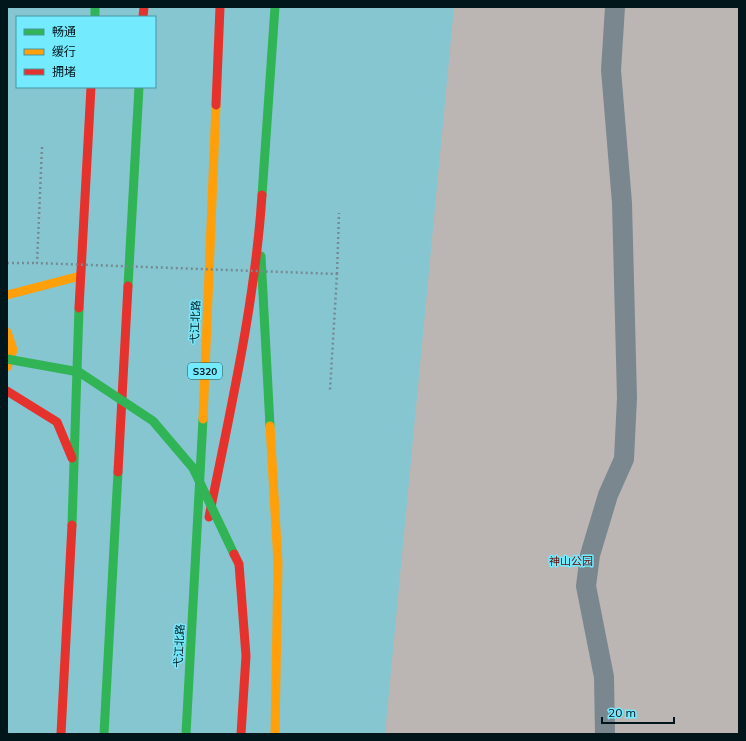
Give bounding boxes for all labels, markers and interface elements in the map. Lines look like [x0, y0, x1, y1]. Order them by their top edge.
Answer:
legend [16, 16, 156, 88]
text: 畅通 [52, 24, 76, 39]
text: 缓行 [52, 44, 76, 59]
text: 拥堵 [52, 64, 76, 79]
street label: 弋江北路 [187, 300, 203, 344]
road number: S320 [188, 363, 222, 379]
park label: 神山公园 [549, 554, 593, 568]
street label: 弋江北路 [171, 624, 187, 668]
scale bar [602, 699, 674, 725]
text: 20 m [608, 705, 636, 720]

